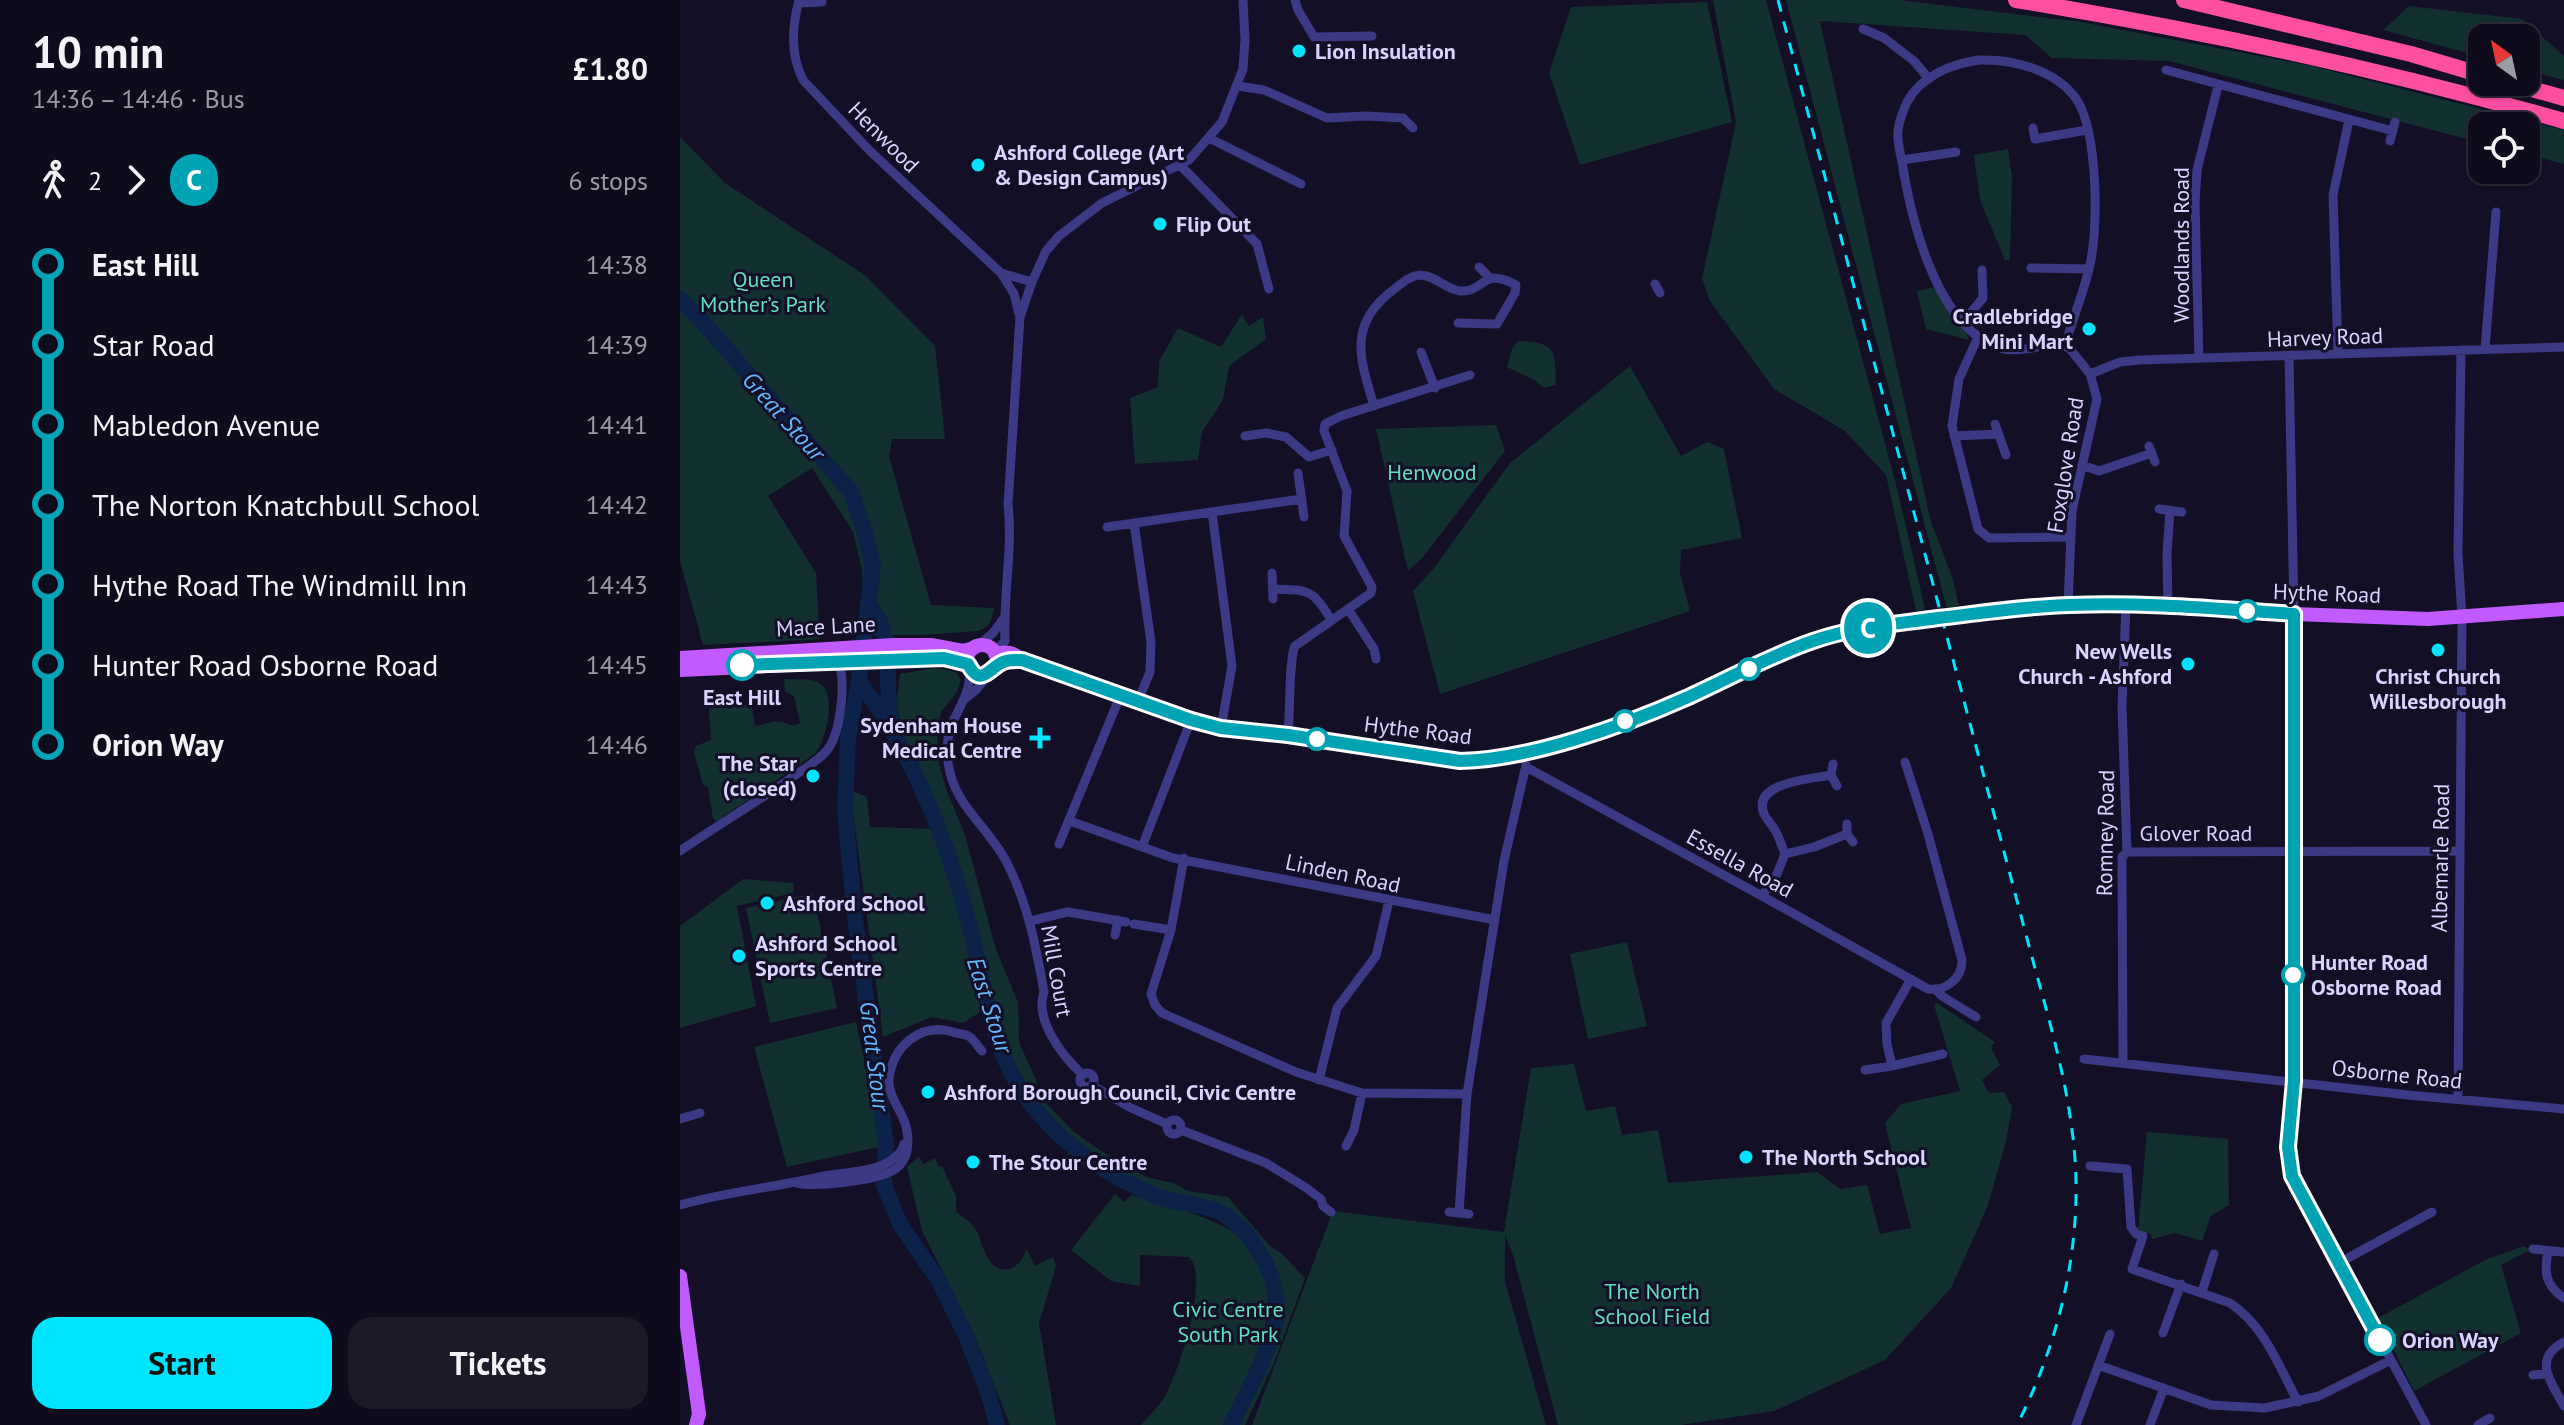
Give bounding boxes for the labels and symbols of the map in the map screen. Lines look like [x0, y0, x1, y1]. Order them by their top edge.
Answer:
north arrow [2468, 24, 2540, 96]
place label: Lion Insulation [1315, 37, 1456, 65]
marker: Lion Insulation [1290, 42, 1308, 60]
street label: Henwood [843, 96, 925, 178]
place label: Ashford College (Art & Design Campus) [994, 138, 1185, 191]
marker: Ashford College (Art & Design Campus) [969, 156, 987, 174]
street label: Woodlands Road [2167, 167, 2195, 323]
place label: Flip Out [1176, 210, 1251, 238]
marker: Flip Out [1151, 215, 1169, 233]
park label: Queen Mother’s Park [700, 265, 826, 318]
place label: Cradlebridge Mini Mart [1953, 302, 2073, 355]
marker: Cradlebridge Mini Mart [2080, 320, 2098, 338]
street label: Harvey Road [2266, 321, 2384, 353]
water label: Great Stour [736, 365, 834, 469]
street label: Foxglove Road [2040, 395, 2090, 535]
park label: Henwood [1387, 458, 1477, 486]
street label: Hythe Road [2272, 577, 2382, 609]
unlabelled marker [2236, 600, 2258, 622]
line badge: C [1842, 602, 1894, 654]
street label: Mace Lane [775, 609, 877, 643]
place label: New Wells Church - Ashford [2018, 637, 2172, 690]
marker: Christ Church Willesborough [2429, 641, 2447, 659]
marker: East Hill [727, 650, 757, 680]
marker: New Wells Church - Ashford [2179, 655, 2197, 673]
unlabelled marker [1738, 658, 1760, 680]
place label: Christ Church Willesborough [2369, 662, 2507, 715]
place label: East Hill [703, 683, 782, 711]
street label: Hythe Road [1363, 710, 1473, 750]
unlabelled marker [1614, 710, 1636, 732]
place label: Sydenham House Medical Centre [860, 711, 1022, 764]
marker: Sydenham House Medical Centre [1029, 727, 1051, 749]
unlabelled marker [1306, 728, 1328, 750]
place label: The Star (closed) [718, 749, 797, 802]
marker: The Star (closed) [804, 767, 822, 785]
street label: Romney Road [2090, 770, 2120, 896]
street label: Albemarle Road [2425, 783, 2455, 933]
street label: Glover Road [2140, 819, 2252, 847]
street label: Essella Road [1682, 822, 1798, 904]
street label: Linden Road [1283, 847, 1403, 899]
place label: Ashford School [783, 889, 925, 917]
marker: Ashford School [758, 894, 776, 912]
street label: Mill Court [1035, 923, 1079, 1020]
place label: Ashford School Sports Centre [755, 929, 897, 982]
marker: Ashford School Sports Centre [730, 947, 748, 965]
place label: Hunter Road Osborne Road [2311, 948, 2442, 1001]
water label: East Stour [960, 953, 1021, 1059]
marker: Hunter Road Osborne Road [2282, 964, 2304, 986]
water label: Great Stour [853, 999, 897, 1115]
street label: Osborne Road [2330, 1053, 2464, 1095]
place label: Ashford Borough Council, Civic Centre [944, 1078, 1296, 1106]
marker: Ashford Borough Council, Civic Centre [919, 1083, 937, 1101]
place label: The North School [1762, 1143, 1927, 1171]
place label: The Stour Centre [989, 1148, 1147, 1176]
marker: The North School [1737, 1148, 1755, 1166]
marker: The Stour Centre [964, 1153, 982, 1171]
park label: The North School Field [1594, 1277, 1710, 1330]
park label: Civic Centre South Park [1172, 1295, 1284, 1348]
marker: Orion Way [2365, 1325, 2395, 1355]
place label: Orion Way [2402, 1326, 2499, 1354]

